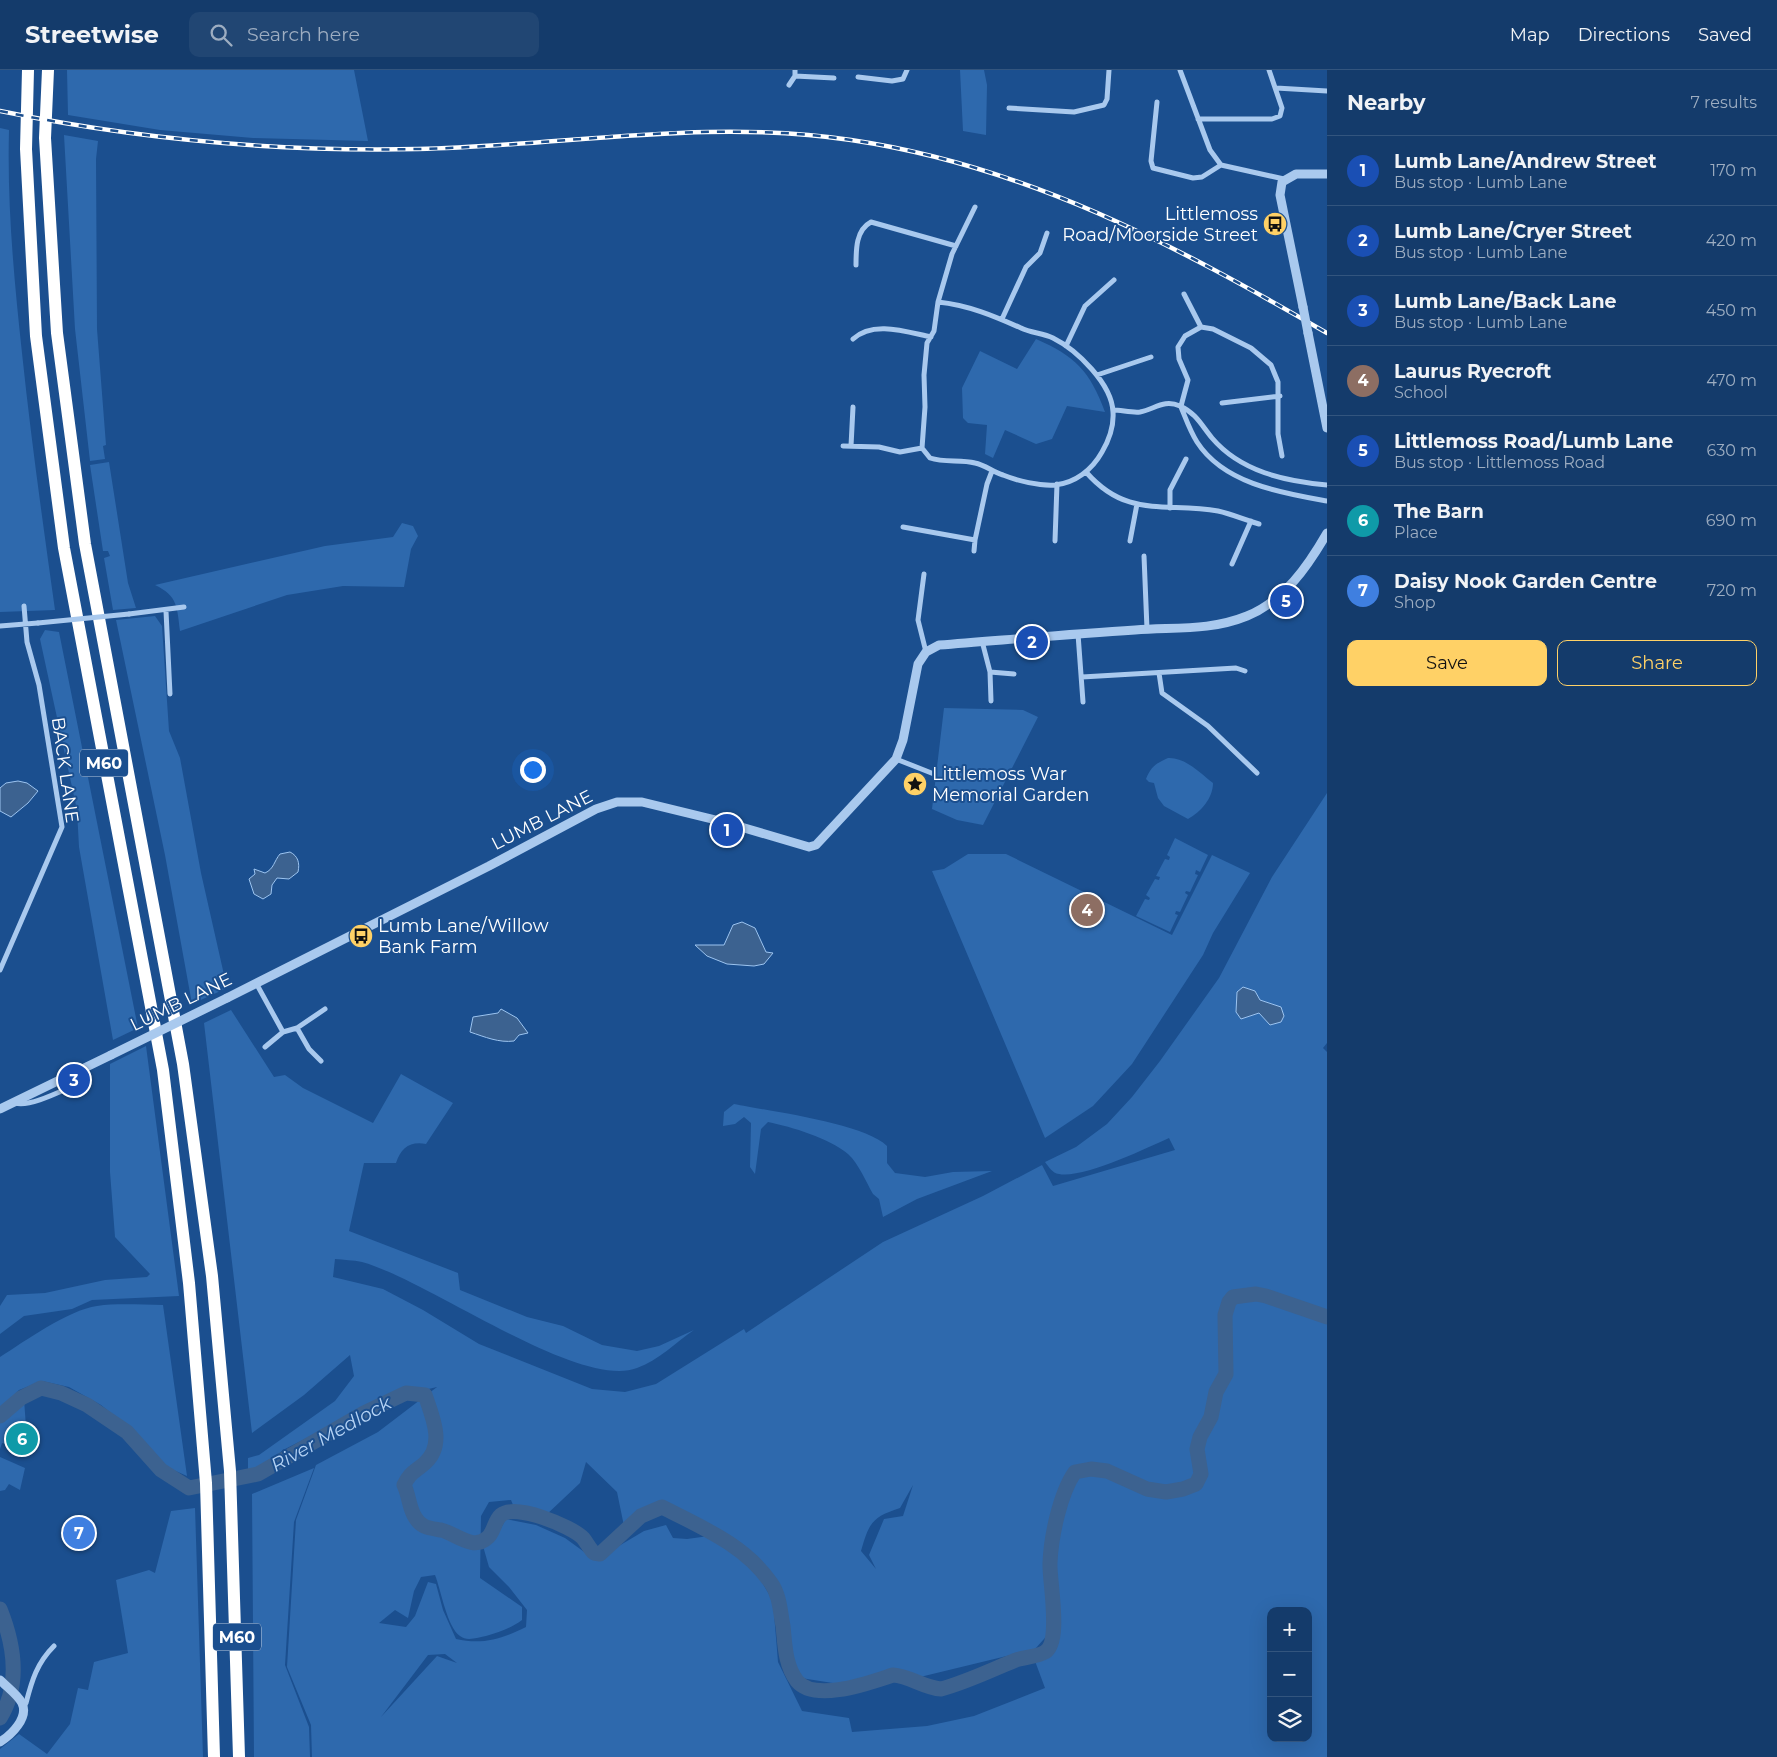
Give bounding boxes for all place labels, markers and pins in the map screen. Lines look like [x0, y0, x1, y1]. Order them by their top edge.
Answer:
place label: Littlemoss Road/Moorside Street [1062, 203, 1258, 246]
bus stop icon: Littlemoss Road/Moorside Street [1262, 211, 1288, 237]
pin: 5 [1270, 582, 1302, 620]
pin: 2 [1016, 623, 1048, 661]
place label: Littlemoss War Memorial Garden [932, 763, 1089, 806]
place icon: Littlemoss War Memorial Garden [902, 771, 928, 797]
pin: 1 [711, 811, 743, 849]
pin: 4 [1071, 891, 1103, 929]
place label: Lumb Lane/Willow Bank Farm [378, 915, 549, 958]
bus stop icon: Lumb Lane/Willow Bank Farm [348, 923, 374, 949]
pin: 3 [58, 1061, 90, 1099]
pin: 6 [6, 1420, 38, 1458]
pin: 7 [63, 1514, 95, 1552]

